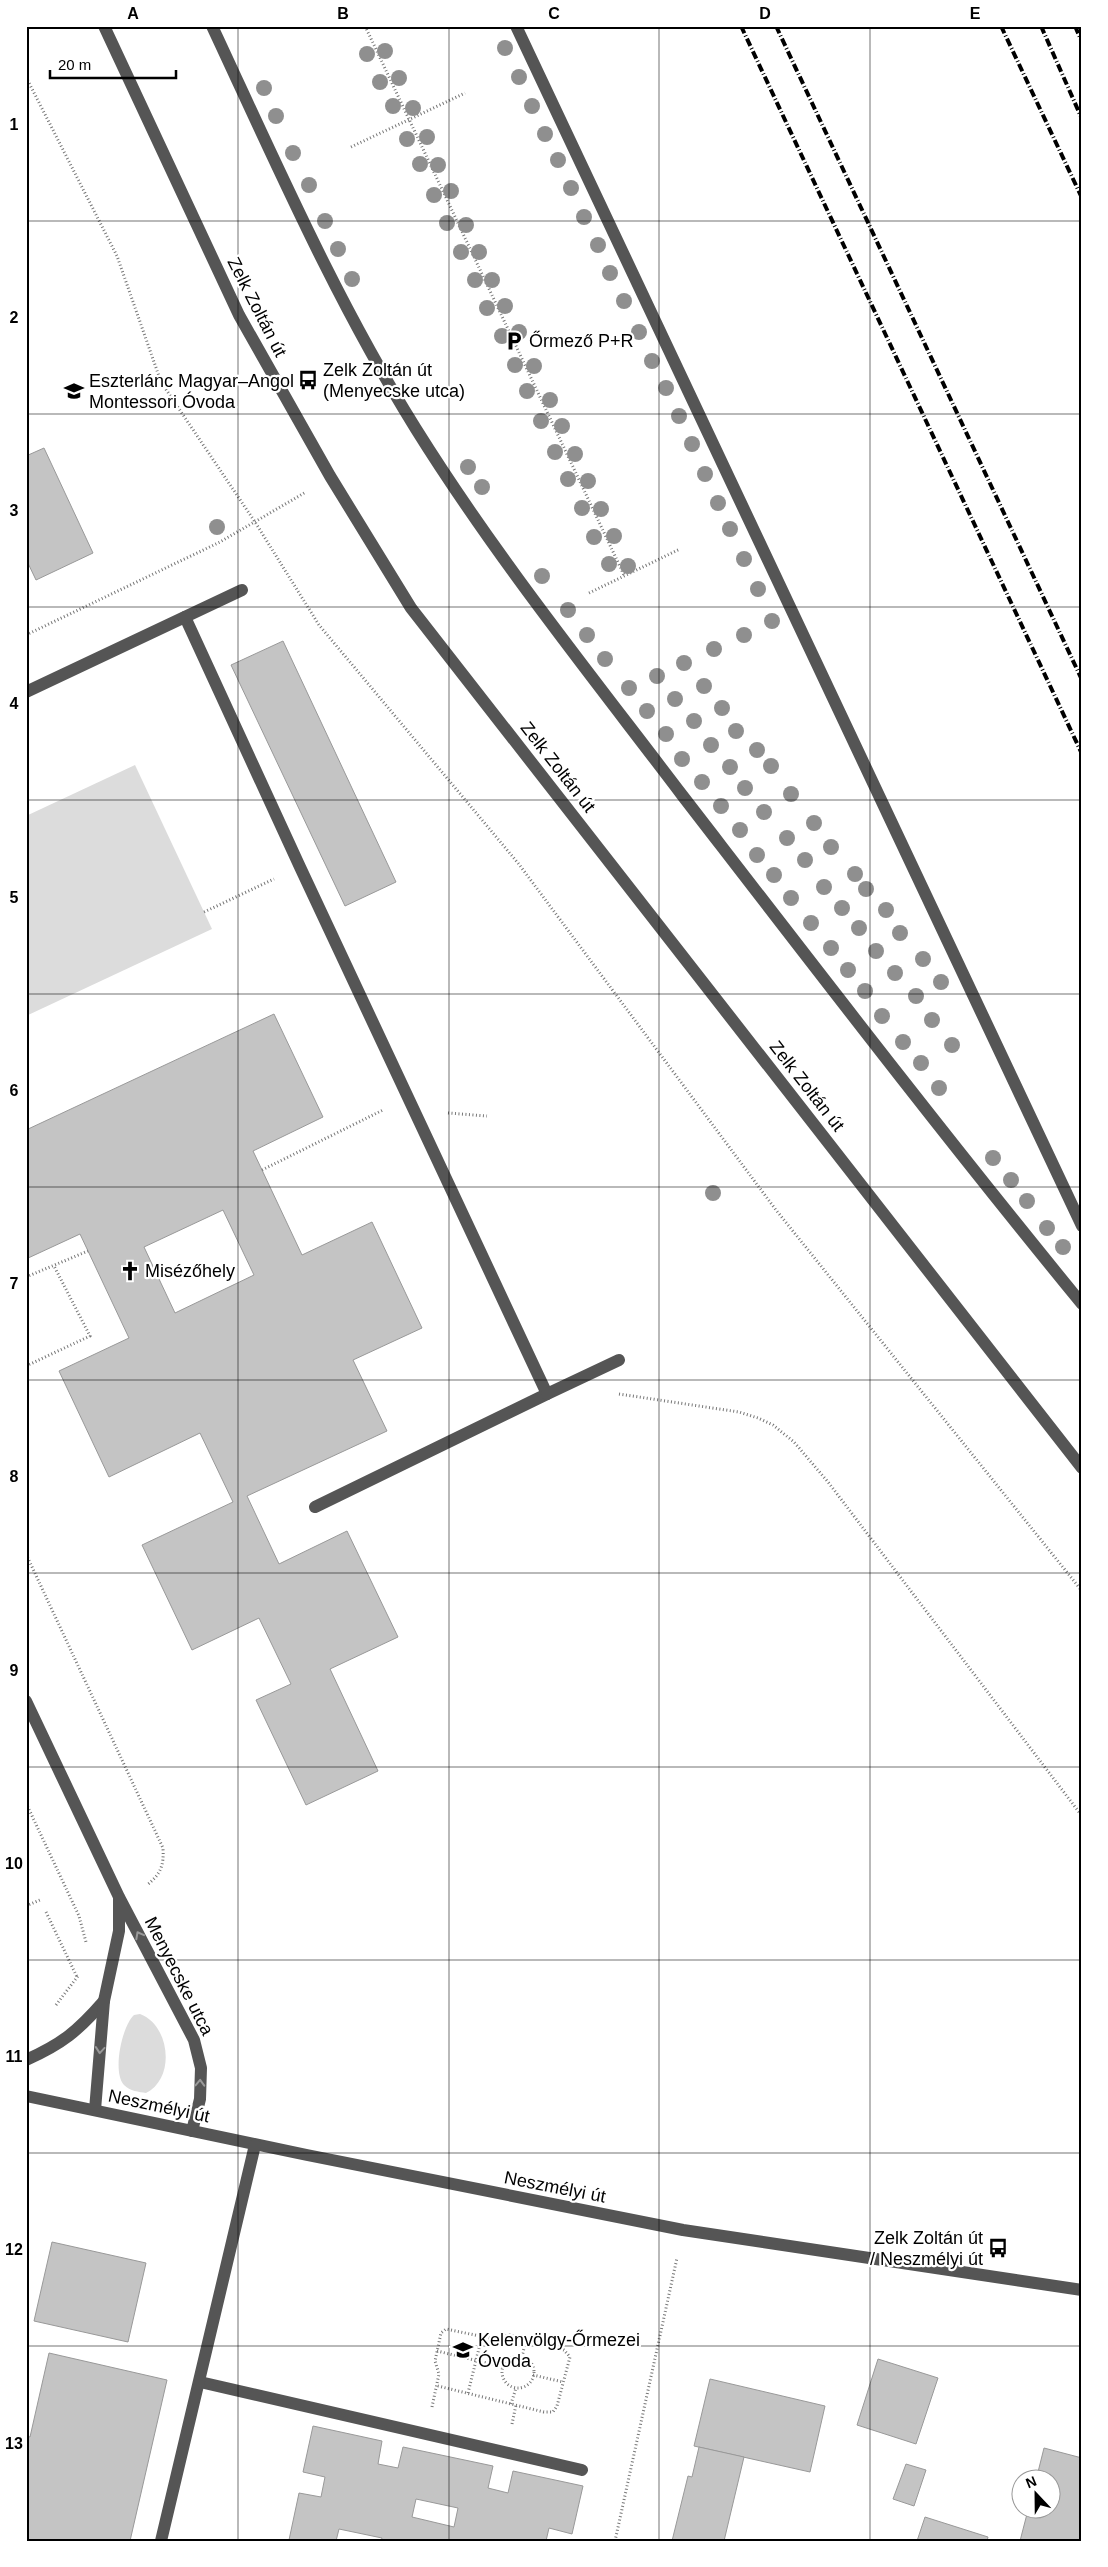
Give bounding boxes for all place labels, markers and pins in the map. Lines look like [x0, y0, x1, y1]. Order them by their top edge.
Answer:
parking icon: Őrmező P+R [503, 330, 525, 352]
place label: Őrmező P+R [529, 330, 634, 351]
place label: Zelk Zoltán út (Menyecske utca) [323, 360, 465, 401]
bus stop icon: Zelk Zoltán út (Menyecske utca) [297, 369, 319, 391]
place label: Eszterlánc Magyar–Angol Montessori Óvoda [89, 371, 294, 412]
school or university icon: Eszterlánc Magyar–Angol Montessori Óvoda [63, 380, 85, 402]
church icon: Misézőhely [119, 1260, 141, 1282]
place label: Misézőhely [145, 1261, 235, 1281]
place label: Zelk Zoltán út / Neszmélyi út [870, 2228, 983, 2269]
bus stop icon: Zelk Zoltán út / Neszmélyi út [987, 2237, 1009, 2259]
place label: Kelenvölgy-Őrmezei Óvoda [478, 2329, 640, 2371]
school or university icon: Kelenvölgy-Őrmezei Óvoda [452, 2339, 474, 2361]

